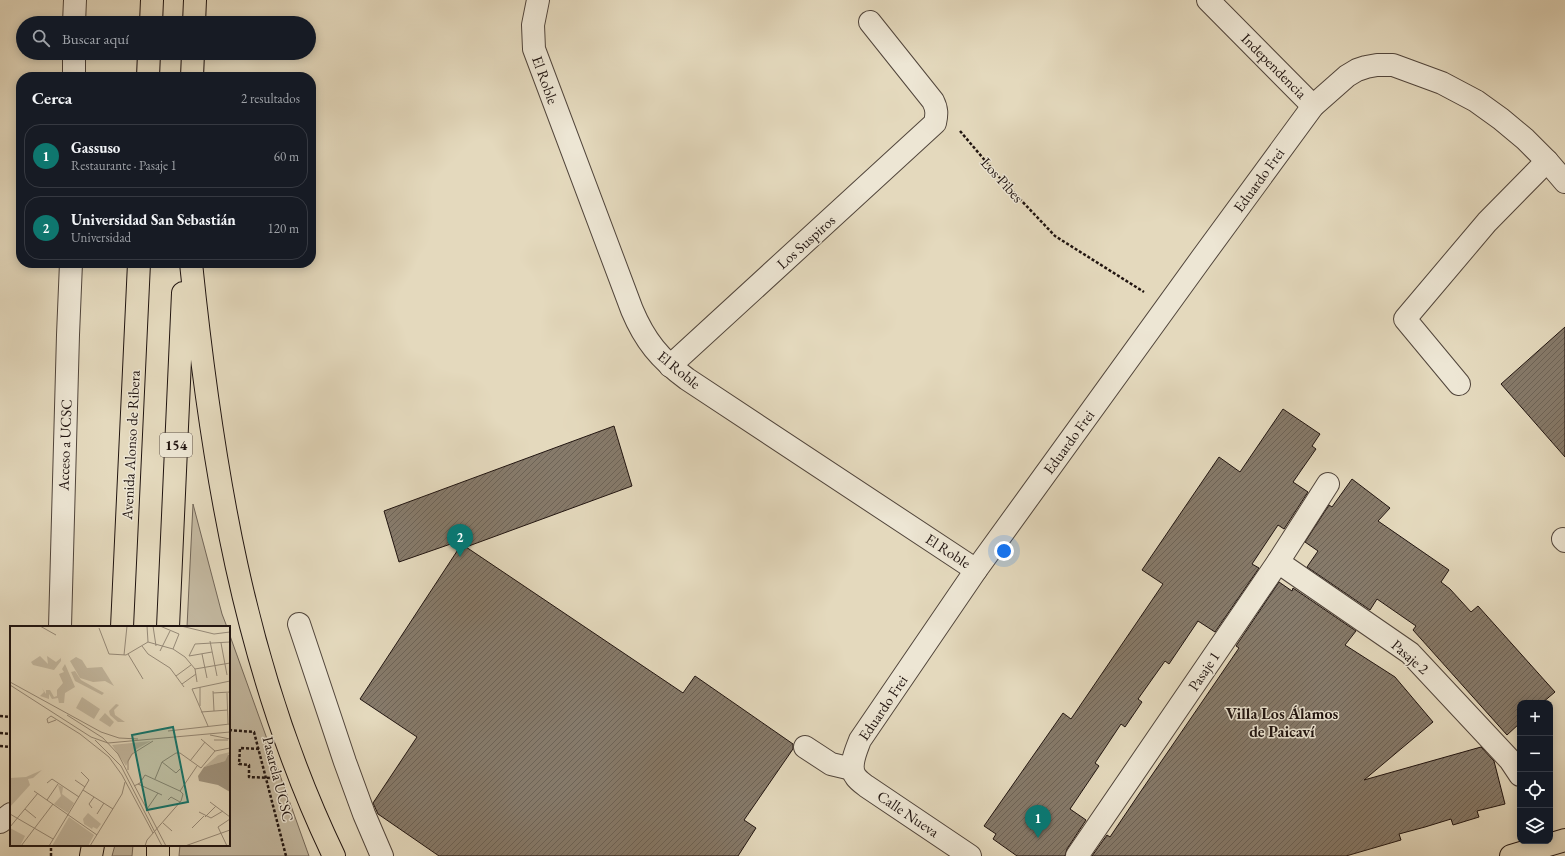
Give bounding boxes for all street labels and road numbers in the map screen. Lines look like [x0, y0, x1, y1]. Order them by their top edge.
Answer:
street label: Independencia [1238, 29, 1311, 102]
street label: El Roble [528, 53, 563, 107]
street label: Eduardo Frei [1229, 144, 1288, 216]
street label: Los Pibes [977, 153, 1028, 206]
street label: Los Suspiros [772, 210, 839, 273]
street label: El Roble [654, 346, 705, 393]
street label: Avenida Alonso de Ribera [117, 370, 144, 521]
street label: Acceso a UCSC [53, 399, 76, 492]
street label: Eduardo Frei [1039, 406, 1098, 478]
road number: 154 [160, 433, 192, 457]
street label: El Roble [922, 529, 975, 572]
street label: Pasaje 2 [1388, 635, 1434, 679]
street label: Pasaje 1 [1184, 647, 1224, 694]
street label: Eduardo Frei [854, 671, 912, 744]
street label: Pasarela UCSC [259, 734, 298, 823]
street label: Calle Nueva [874, 786, 943, 841]

